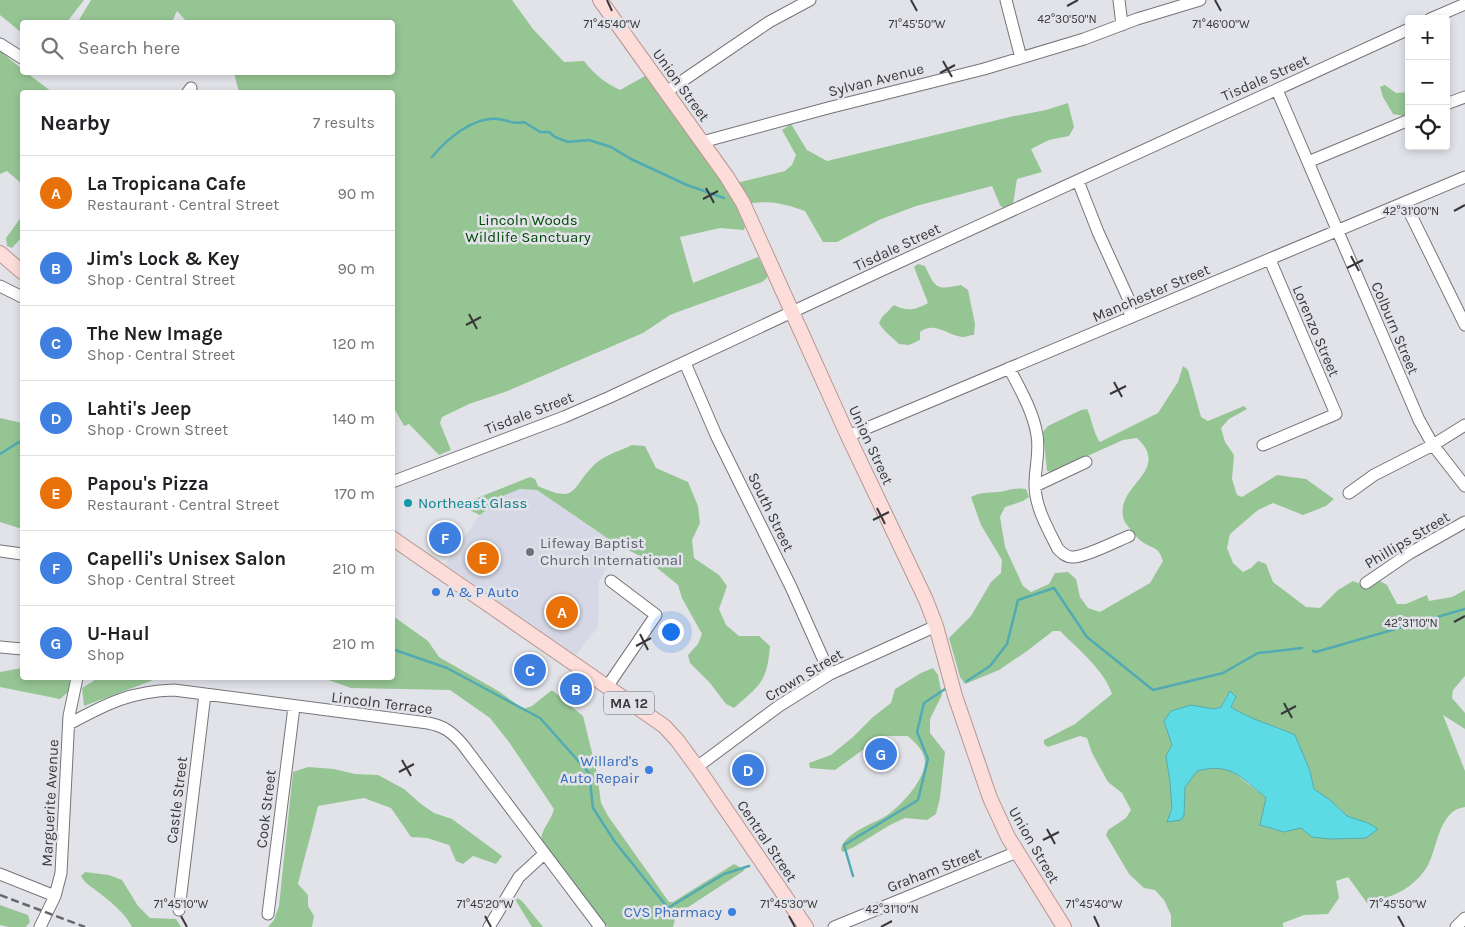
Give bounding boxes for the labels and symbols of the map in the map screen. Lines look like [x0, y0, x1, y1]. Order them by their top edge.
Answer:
text: 42°30'50"N [1037, 12, 1097, 26]
text: 71°45'40"W [584, 17, 641, 31]
text: 71°45'50"W [888, 17, 946, 31]
text: 71°46'00"W [1192, 17, 1250, 31]
street label: Union Street [649, 45, 714, 125]
street label: Tisdale Street [1219, 51, 1312, 105]
street label: Sylvan Avenue [826, 59, 926, 101]
text: 42°31'00"N [1383, 204, 1439, 218]
park label: Lincoln Woods Wildlife Sanctuary [465, 211, 591, 246]
street label: Tisdale Street [851, 219, 944, 275]
street label: Manchester Street [1090, 260, 1213, 326]
street label: Colburn Street [1367, 279, 1423, 377]
street label: Lorenzo Street [1289, 283, 1343, 380]
street label: Tisdale Street [482, 388, 576, 438]
street label: Union Street [845, 403, 897, 488]
street label: South Street [744, 470, 798, 555]
place label: Northeast Glass [418, 494, 528, 512]
marker: Northeast Glass [402, 497, 414, 509]
street label: Phillips Street [1361, 507, 1453, 572]
pin: F [429, 519, 461, 557]
place label: Lifeway Baptist Church International [540, 534, 682, 569]
pin: E [467, 539, 499, 577]
marker: Lifeway Baptist Church International [524, 546, 536, 558]
place label: A & P Auto [446, 583, 519, 601]
marker: A & P Auto [430, 586, 442, 598]
pin: A [546, 593, 578, 631]
text: 42°31'10"N [1384, 616, 1438, 630]
your location [658, 619, 684, 645]
street label: Crown Street [762, 645, 846, 705]
pin: C [514, 651, 546, 689]
pin: B [560, 670, 592, 708]
street label: Lincoln Terrace [330, 688, 434, 718]
road number: MA 12 [604, 691, 654, 714]
pin: G [865, 735, 897, 773]
street label: Marguerite Avenue [38, 739, 62, 867]
pin: D [732, 751, 764, 789]
place label: Willard's Auto Repair [560, 752, 640, 787]
street label: Castle Street [163, 755, 191, 845]
marker: Willard's Auto Repair [643, 764, 655, 776]
street label: Cook Street [252, 768, 280, 849]
street label: Central Street [733, 797, 801, 885]
street label: Union Street [1005, 804, 1063, 887]
street label: Graham Street [884, 844, 984, 896]
text: 71°45'10"W [154, 897, 208, 911]
text: 71°45'20"W [456, 897, 514, 911]
text: 71°45'30"W [760, 897, 818, 911]
text: 71°45'40"W [1066, 897, 1123, 911]
text: 71°45'50"W [1369, 897, 1427, 911]
text: 42°31'10"N [865, 902, 919, 916]
place label: CVS Pharmacy [624, 903, 722, 921]
marker: CVS Pharmacy [726, 906, 738, 918]

